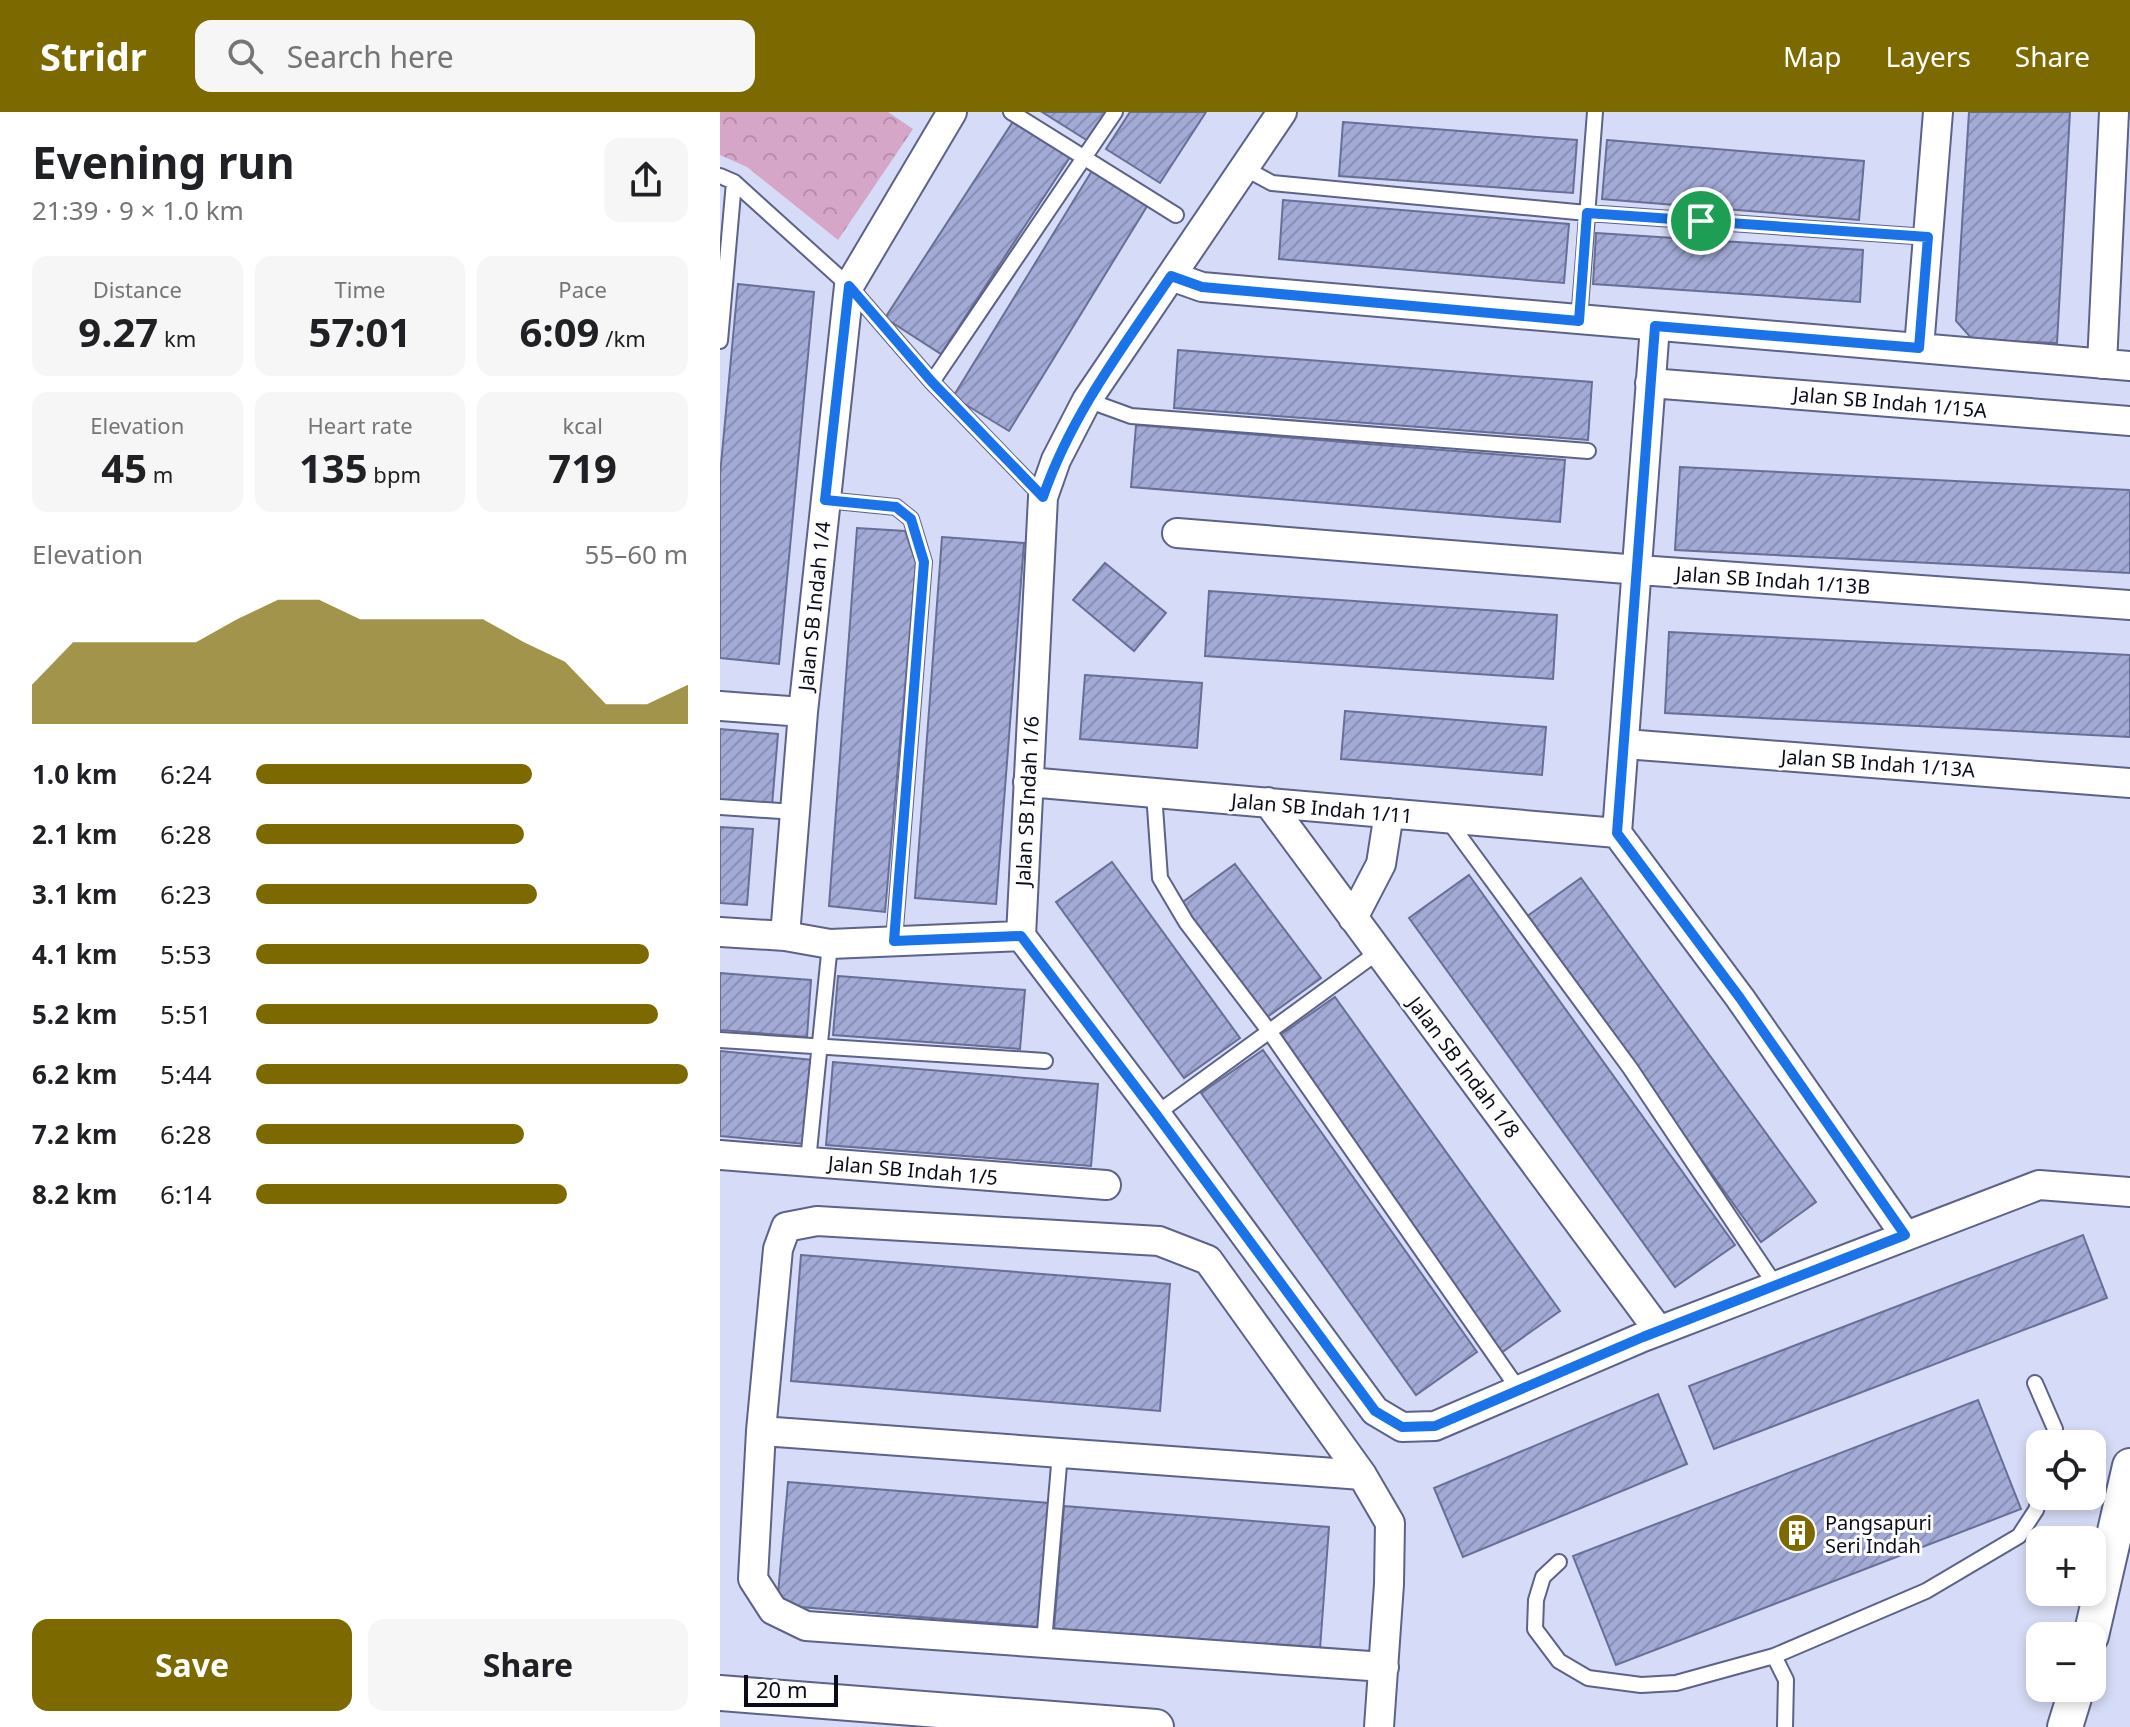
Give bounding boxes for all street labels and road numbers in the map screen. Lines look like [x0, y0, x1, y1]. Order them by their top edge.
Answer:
street label: Jalan SB Indah 1/15A [1790, 380, 1988, 424]
street label: Jalan SB Indah 1/4 [791, 519, 836, 694]
street label: Jalan SB Indah 1/13B [1673, 560, 1871, 600]
street label: Jalan SB Indah 1/6 [1009, 715, 1045, 889]
street label: Jalan SB Indah 1/13A [1778, 743, 1976, 783]
street label: Jalan SB Indah 1/11 [1228, 786, 1414, 829]
street label: Jalan SB Indah 1/8 [1401, 989, 1526, 1143]
street label: Jalan SB Indah 1/5 [825, 1149, 999, 1191]

